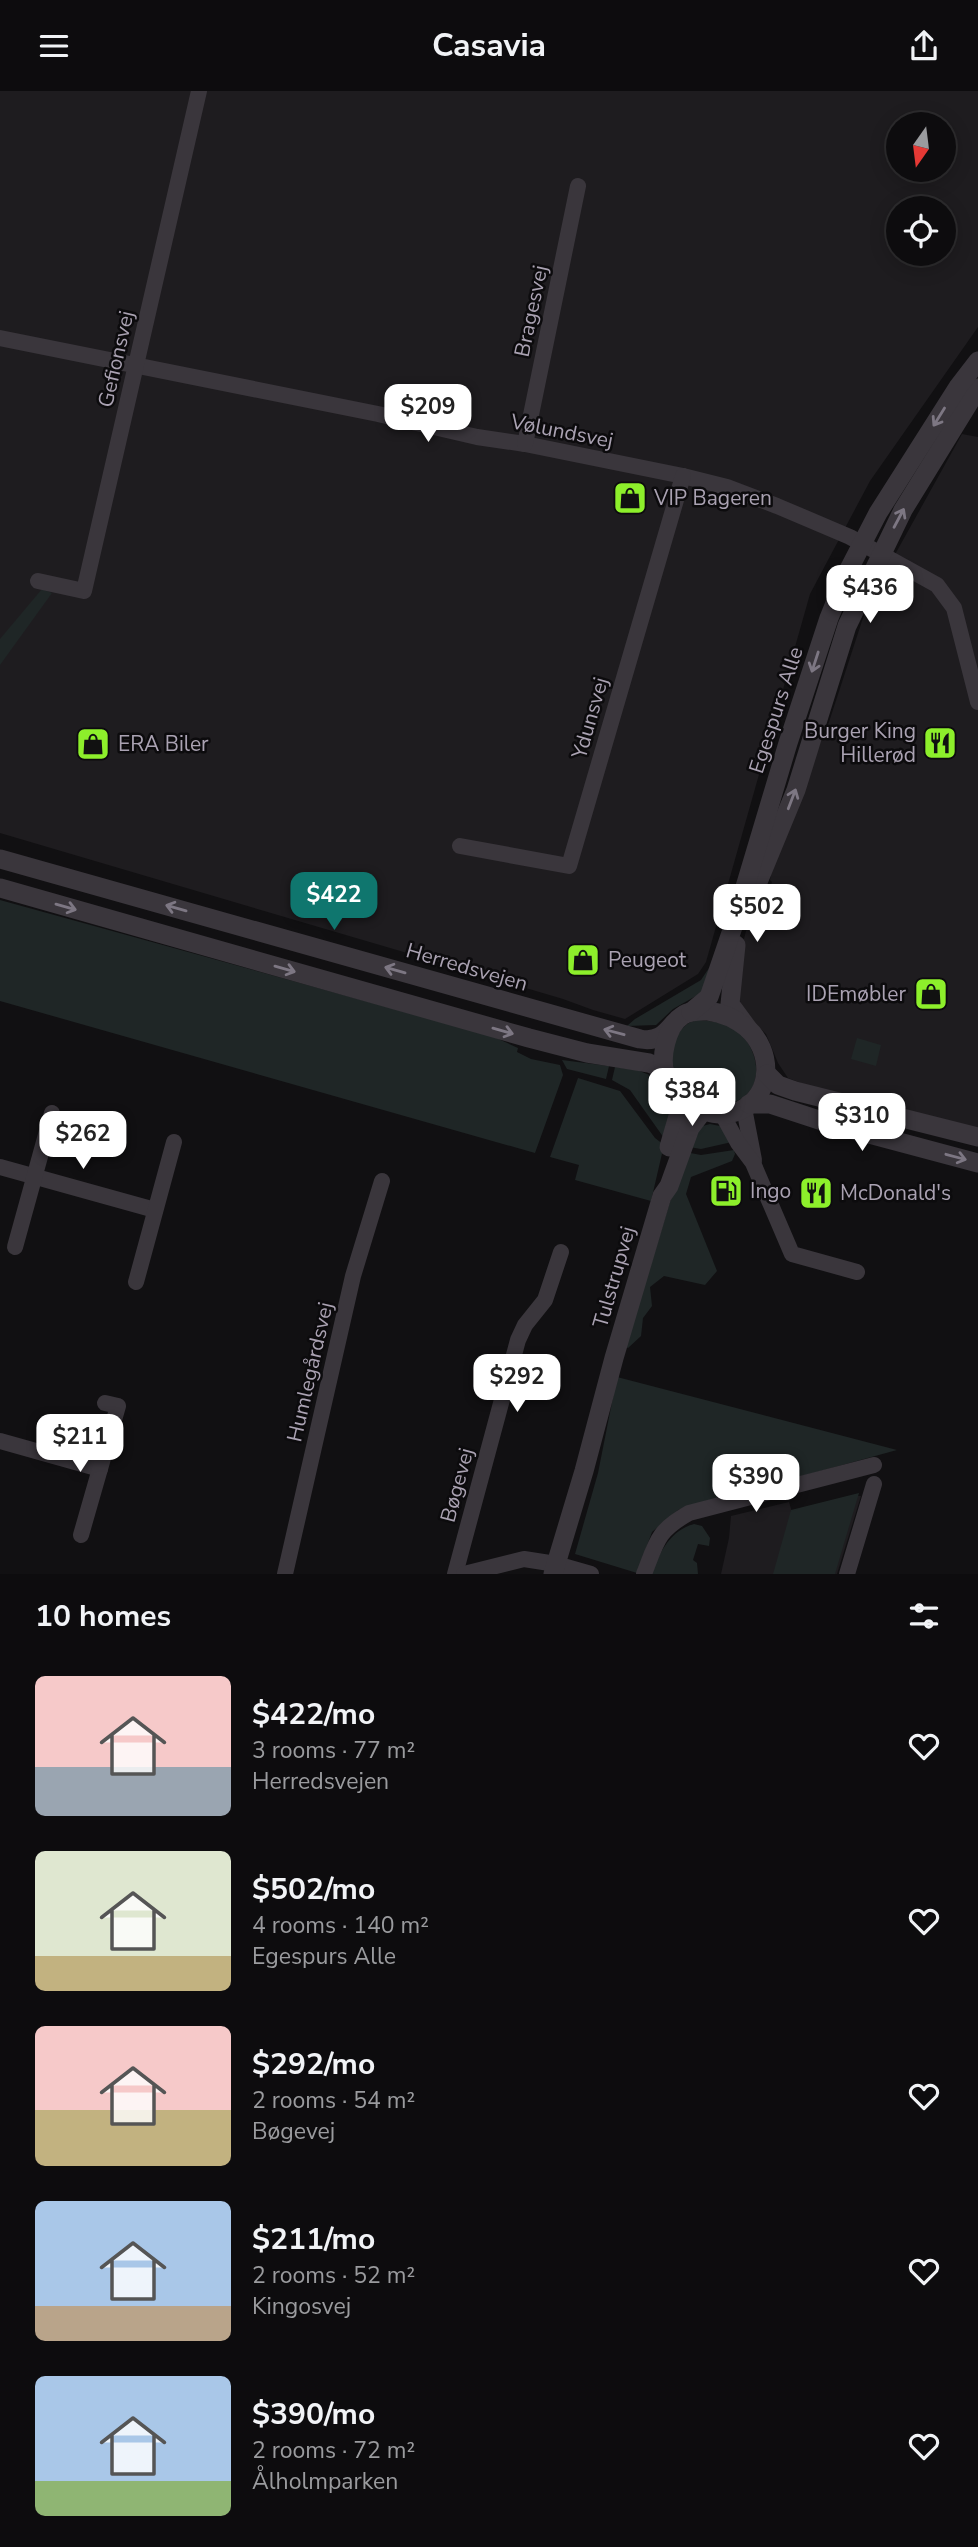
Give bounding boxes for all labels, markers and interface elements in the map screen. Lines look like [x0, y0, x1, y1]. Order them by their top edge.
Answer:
text: Casavia [432, 24, 546, 67]
icon: menu [35, 27, 73, 65]
icon: share [905, 27, 943, 65]
north arrow [886, 112, 956, 182]
map controls [886, 112, 956, 266]
button: locate [886, 196, 956, 266]
street label: Bragesvej [508, 263, 554, 359]
street label: Gefionsvej [91, 308, 141, 410]
pin: $209 [387, 385, 469, 444]
text: $209 [400, 391, 456, 422]
street label: Vølundsvej [507, 407, 616, 455]
one-way arrow [932, 407, 947, 426]
shop icon: VIP Bageren [611, 479, 649, 517]
place label: VIP Bageren [653, 484, 772, 512]
one-way arrow [893, 508, 906, 529]
pin: $436 [829, 566, 911, 625]
text: $436 [842, 572, 898, 603]
street label: Egespurs Alle [742, 643, 810, 777]
one-way arrow [807, 651, 820, 673]
street label: Ydunsvej [565, 674, 615, 763]
place label: Burger King Hillerød [804, 717, 916, 769]
restaurant icon: Burger King Hillerød [921, 724, 959, 762]
shop icon: ERA Biler [74, 725, 112, 763]
place label: ERA Biler [118, 730, 209, 758]
one-way arrow [787, 788, 800, 810]
pin: $422 [293, 873, 375, 932]
text: $422 [306, 879, 362, 910]
pin: $502 [716, 885, 798, 944]
text: $502 [729, 891, 785, 922]
one-way arrow [54, 901, 76, 914]
one-way arrow [165, 901, 187, 914]
street label: Herredsvejen [403, 936, 531, 998]
shop icon: Peugeot [564, 941, 602, 979]
place label: Peugeot [608, 946, 687, 974]
one-way arrow [273, 963, 295, 976]
one-way arrow [384, 963, 406, 976]
shop icon: IDEmøbler [912, 975, 950, 1013]
place label: IDEmøbler [806, 980, 906, 1008]
one-way arrow [492, 1025, 514, 1038]
one-way arrow [603, 1025, 625, 1038]
pin: $384 [651, 1069, 733, 1128]
text: $384 [664, 1075, 720, 1106]
pin: $310 [821, 1093, 903, 1153]
text: $310 [834, 1100, 890, 1131]
pin: $262 [42, 1111, 124, 1171]
text: $262 [55, 1118, 111, 1149]
one-way arrow [945, 1152, 967, 1165]
fuel station icon: Ingo [707, 1172, 745, 1210]
restaurant icon: McDonald's [797, 1174, 835, 1212]
place label: Ingo [750, 1177, 791, 1205]
place label: McDonald's [840, 1179, 951, 1207]
street label: Tulstrupvej [586, 1223, 642, 1331]
street label: Humlegårdsvej [280, 1299, 340, 1445]
pin: $292 [476, 1355, 558, 1414]
text: $292 [489, 1361, 545, 1392]
pin: $211 [39, 1415, 121, 1474]
text: $211 [52, 1421, 108, 1452]
street label: Bøgevej [434, 1445, 480, 1525]
pin: $390 [715, 1455, 797, 1514]
text: $390 [728, 1461, 784, 1492]
text: 10 homes [35, 1596, 171, 1637]
icon: filters [905, 1597, 943, 1635]
text: $422/mo [252, 1694, 375, 1735]
icon: home [91, 1704, 175, 1788]
icon: heart [905, 1727, 943, 1765]
text: 3 rooms · 77 m² [252, 1735, 415, 1766]
text: Herredsvejen [252, 1766, 389, 1797]
text: $502/mo [252, 1869, 375, 1910]
icon: home [91, 1879, 175, 1963]
icon: heart [905, 1902, 943, 1940]
text: 4 rooms · 140 m² [252, 1910, 429, 1941]
text: Egespurs Alle [252, 1941, 396, 1972]
text: $292/mo [252, 2044, 375, 2085]
icon: home [91, 2054, 175, 2138]
icon: heart [905, 2077, 943, 2115]
text: 2 rooms · 54 m² [252, 2085, 415, 2116]
text: Bøgevej [252, 2116, 335, 2147]
text: $211/mo [252, 2219, 375, 2260]
icon: home [91, 2229, 175, 2313]
icon: heart [905, 2252, 943, 2290]
text: 2 rooms · 52 m² [252, 2260, 415, 2291]
text: Kingosvej [252, 2291, 351, 2322]
text: $390/mo [252, 2394, 375, 2435]
icon: home [91, 2404, 175, 2488]
icon: heart [905, 2427, 943, 2465]
text: 2 rooms · 72 m² [252, 2435, 415, 2466]
text: Ålholmparken [252, 2466, 398, 2497]

